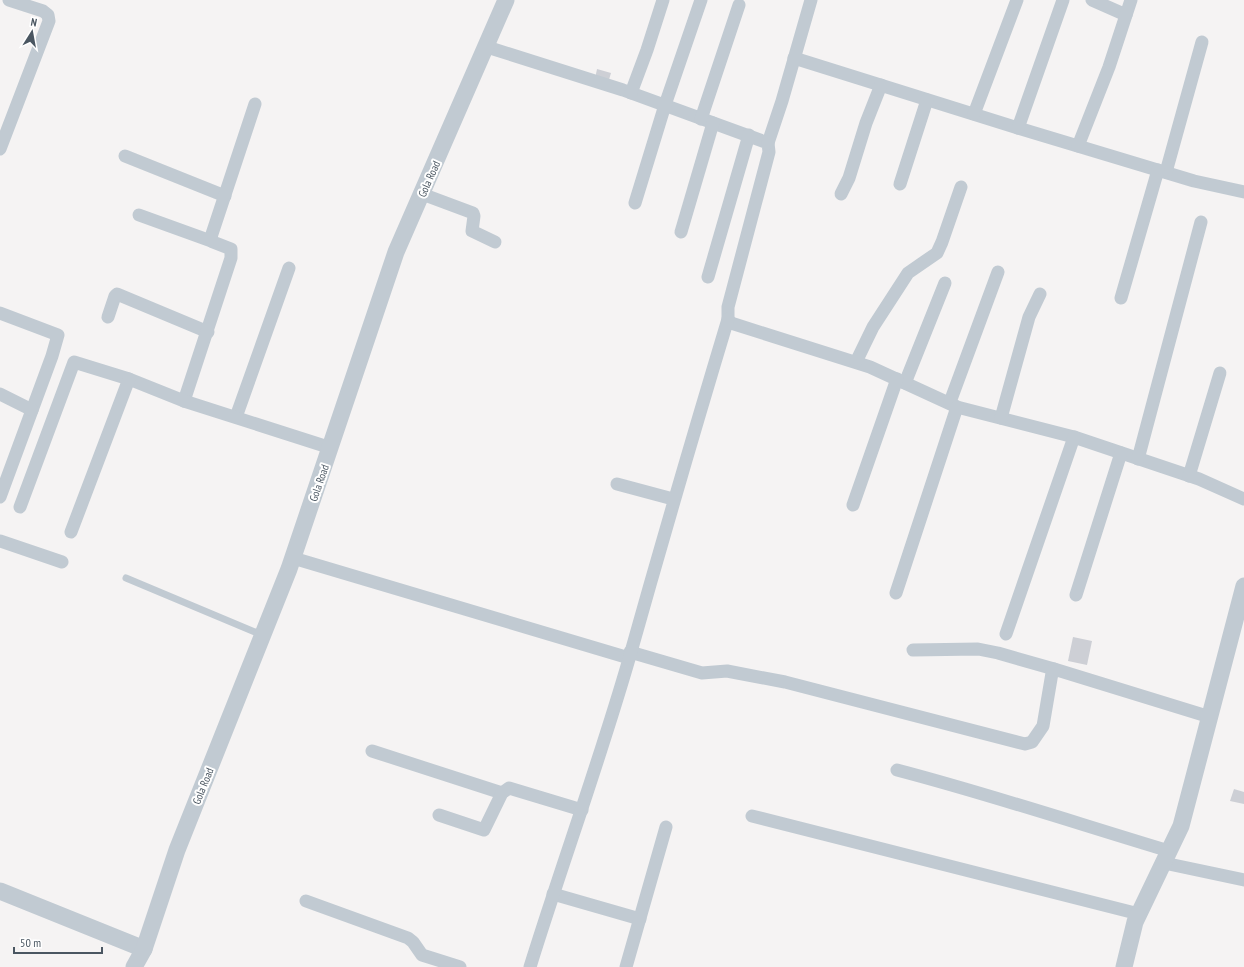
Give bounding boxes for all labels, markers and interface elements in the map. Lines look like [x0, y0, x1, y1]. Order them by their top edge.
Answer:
north arrow [12, 12, 52, 52]
text: N [30, 15, 38, 30]
street label: Gola Road [415, 158, 443, 199]
street label: Gola Road [306, 462, 332, 503]
street label: Gola Road [189, 765, 217, 806]
scale bar [14, 929, 102, 955]
text: 50 m [20, 935, 41, 950]

